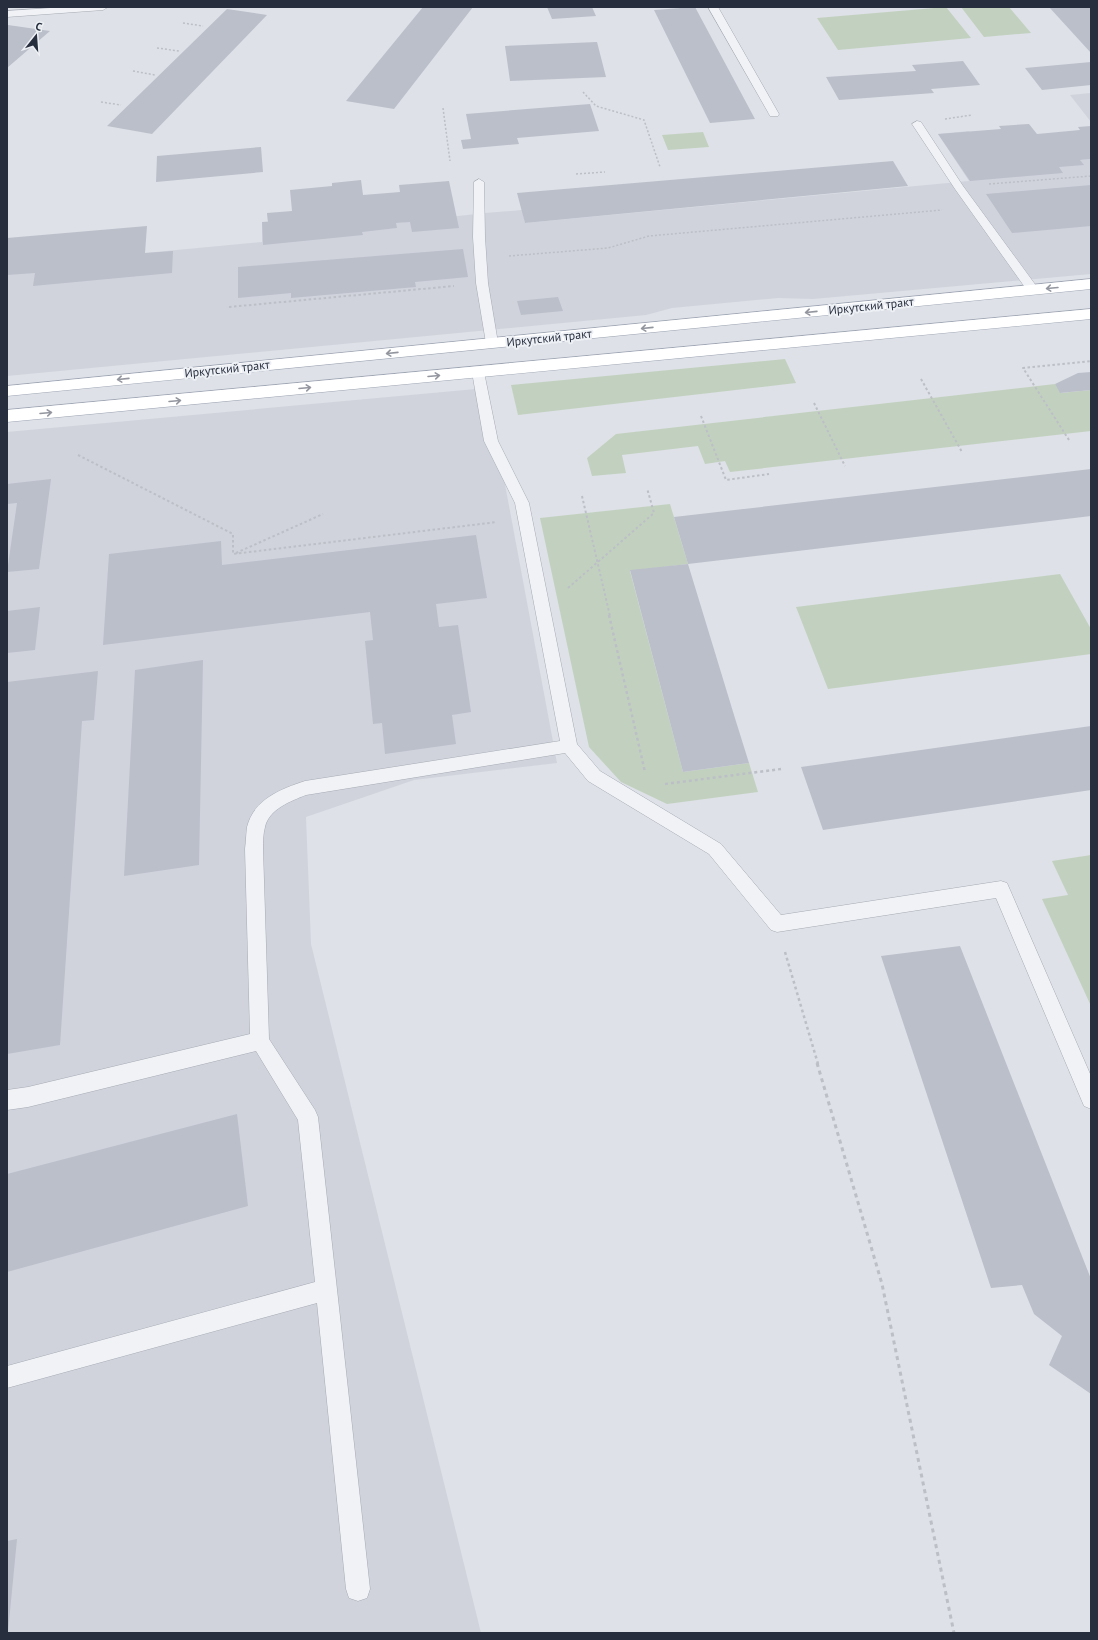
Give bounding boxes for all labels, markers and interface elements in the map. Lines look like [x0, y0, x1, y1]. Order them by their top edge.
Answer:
north arrow [16, 16, 56, 56]
text: С [34, 19, 44, 34]
one-way arrow [1046, 284, 1059, 291]
street label: Иркутский тракт [828, 294, 914, 317]
one-way arrow [805, 308, 818, 315]
one-way arrow [641, 324, 654, 332]
street label: Иркутский тракт [506, 326, 592, 349]
one-way arrow [386, 349, 399, 357]
street label: Иркутский тракт [184, 357, 270, 380]
one-way arrow [427, 373, 440, 380]
one-way arrow [117, 376, 130, 383]
one-way arrow [298, 385, 311, 392]
one-way arrow [168, 397, 181, 404]
one-way arrow [39, 409, 52, 416]

